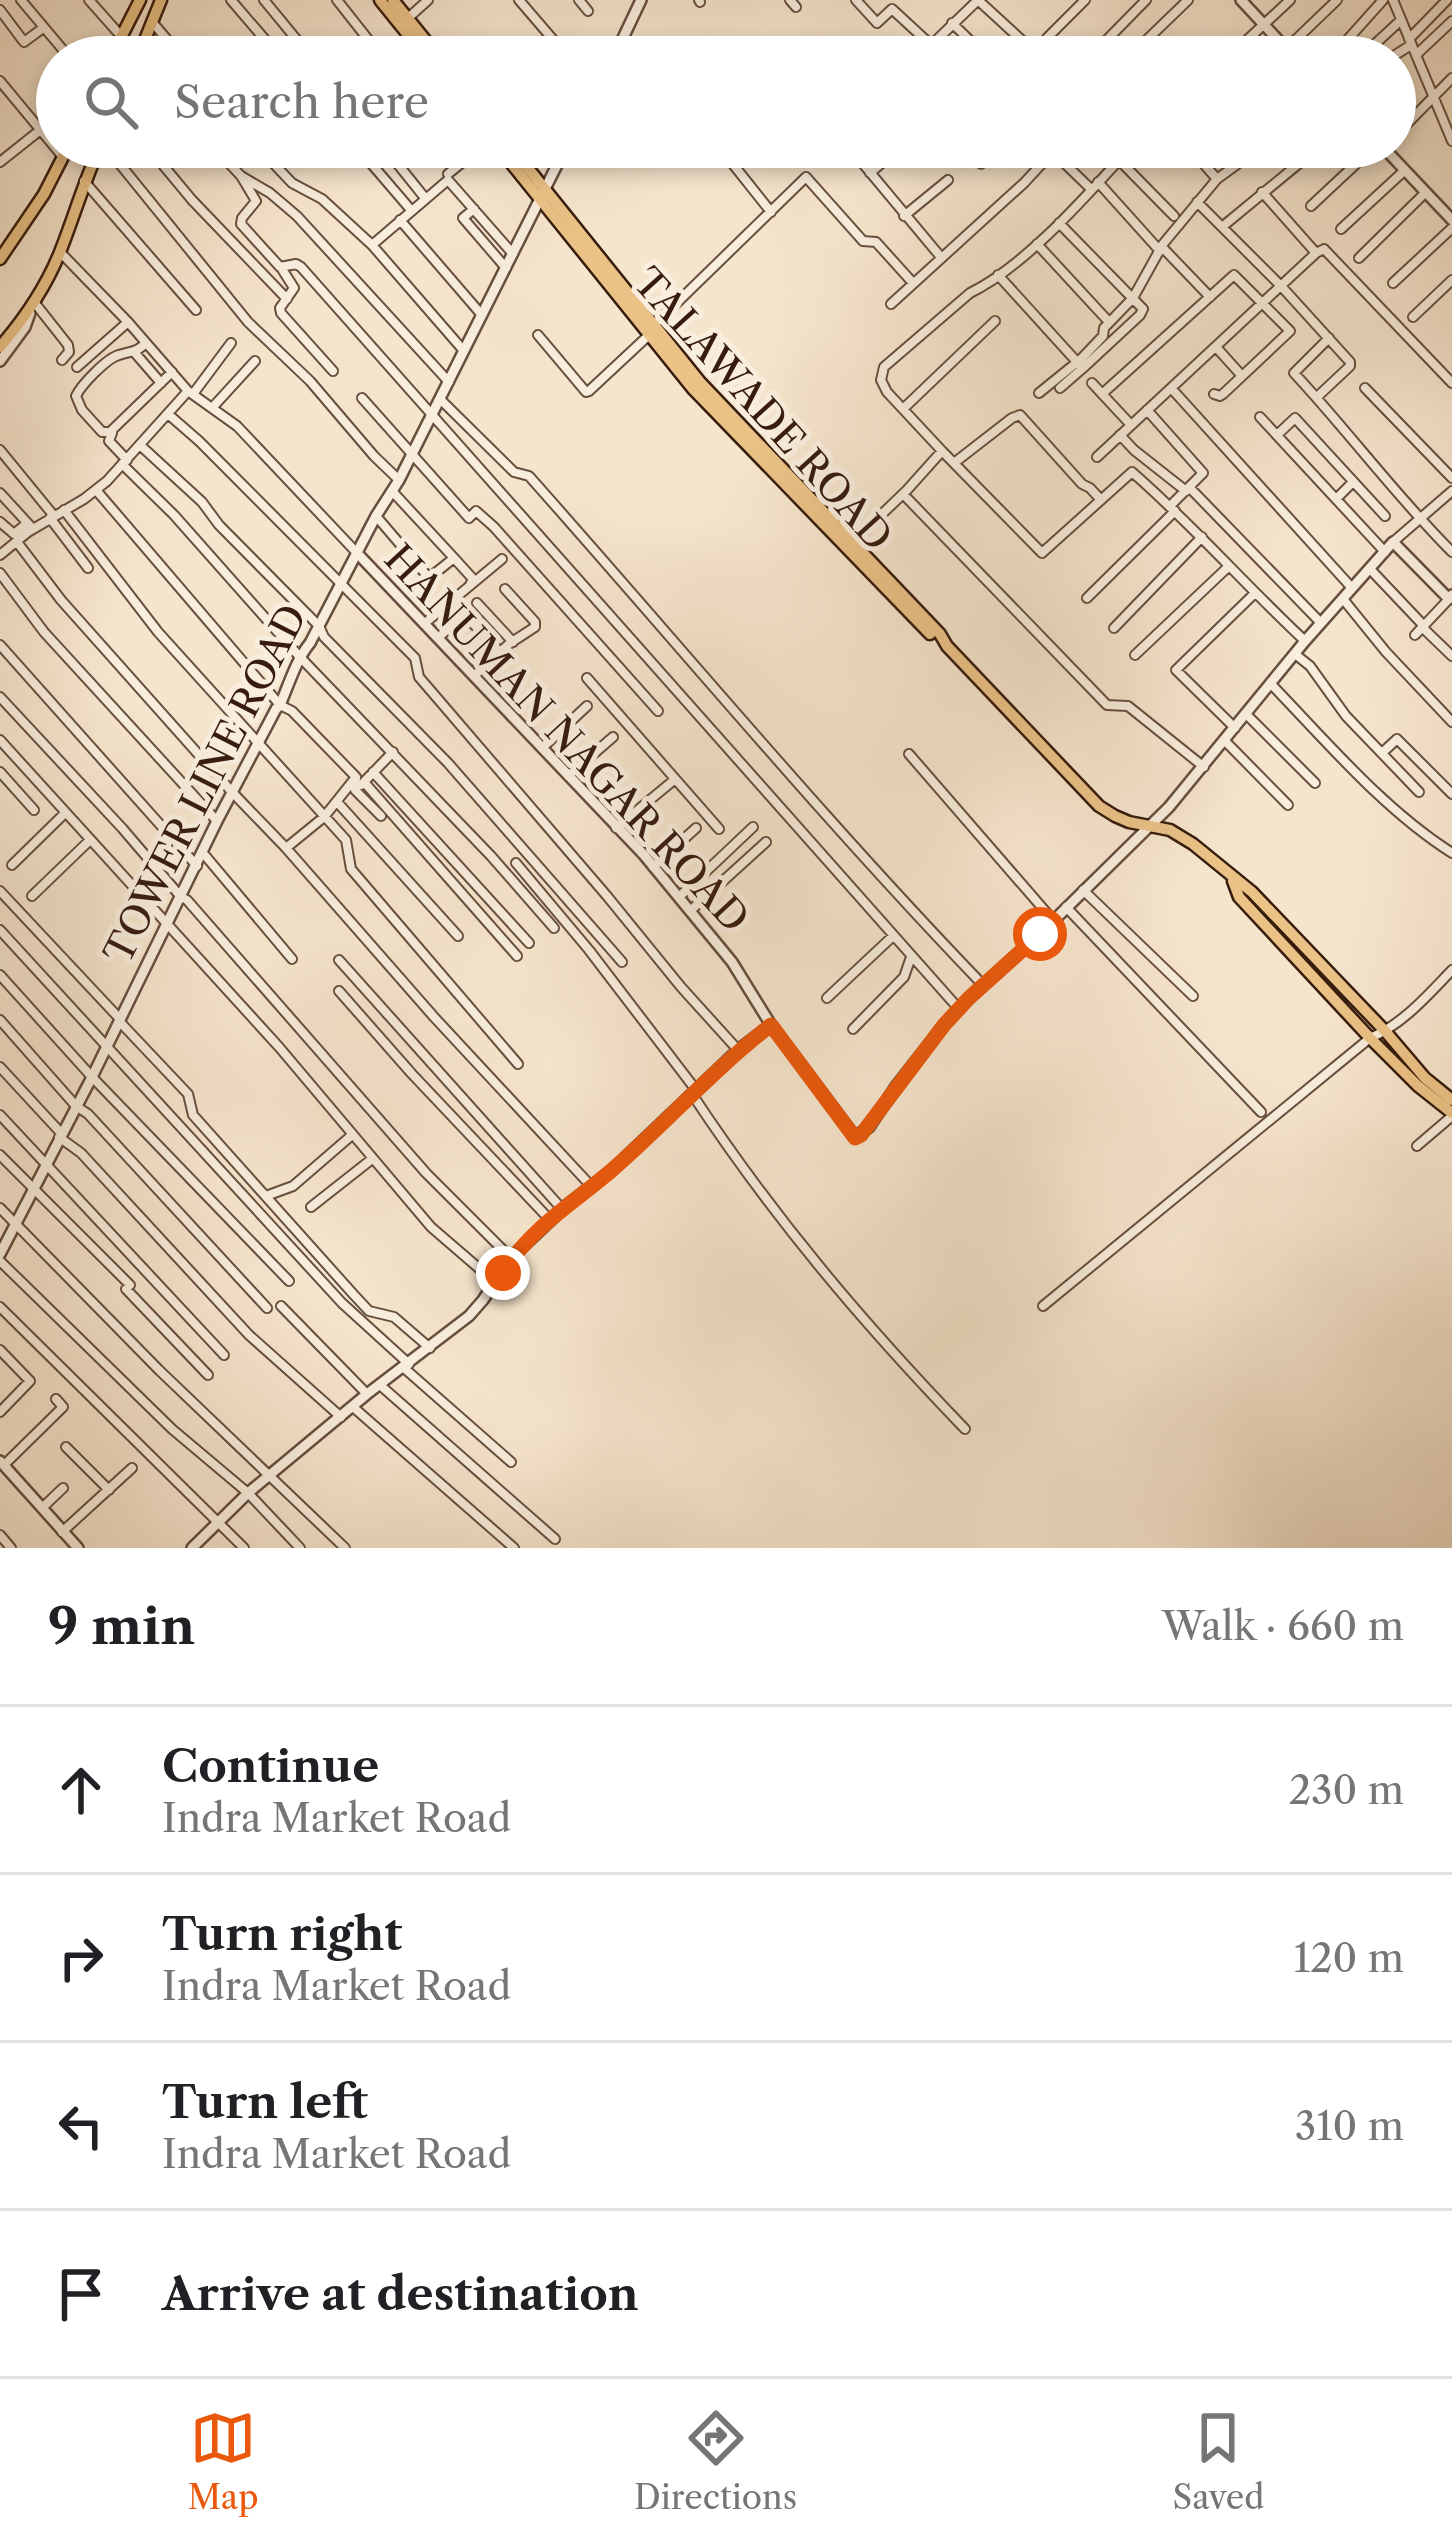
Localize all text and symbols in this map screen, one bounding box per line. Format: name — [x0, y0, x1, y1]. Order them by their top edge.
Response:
search box — [36, 36, 1416, 168]
icon: search — [78, 69, 144, 135]
text: Search here — [174, 74, 429, 130]
street label: TALAWADE ROAD — [624, 258, 902, 560]
street label: HANUMAN NAGAR ROAD — [375, 534, 759, 942]
street label: TOWER LINE ROAD — [94, 596, 316, 972]
route start — [1013, 907, 1067, 961]
route end — [476, 1246, 530, 1300]
text: 9 min — [48, 1595, 195, 1657]
text: Walk · 660 m — [1162, 1602, 1404, 1650]
text: Continue — [162, 1738, 379, 1794]
icon: ahead — [48, 1757, 114, 1823]
text: 230 m — [1289, 1766, 1404, 1814]
text: Indra Market Road — [162, 1794, 511, 1842]
text: Turn right — [162, 1906, 402, 1962]
icon: right — [48, 1925, 114, 1991]
text: 120 m — [1294, 1934, 1404, 1982]
text: Indra Market Road — [162, 1962, 511, 2010]
text: Turn left — [162, 2074, 368, 2130]
icon: left — [48, 2093, 114, 2159]
text: 310 m — [1295, 2102, 1404, 2150]
text: Indra Market Road — [162, 2130, 511, 2178]
icon: arrive — [48, 2261, 114, 2327]
text: Arrive at destination — [162, 2266, 639, 2322]
tab: Map — [188, 2405, 259, 2518]
tab: Directions — [634, 2405, 797, 2518]
tab: Saved — [1173, 2405, 1264, 2518]

